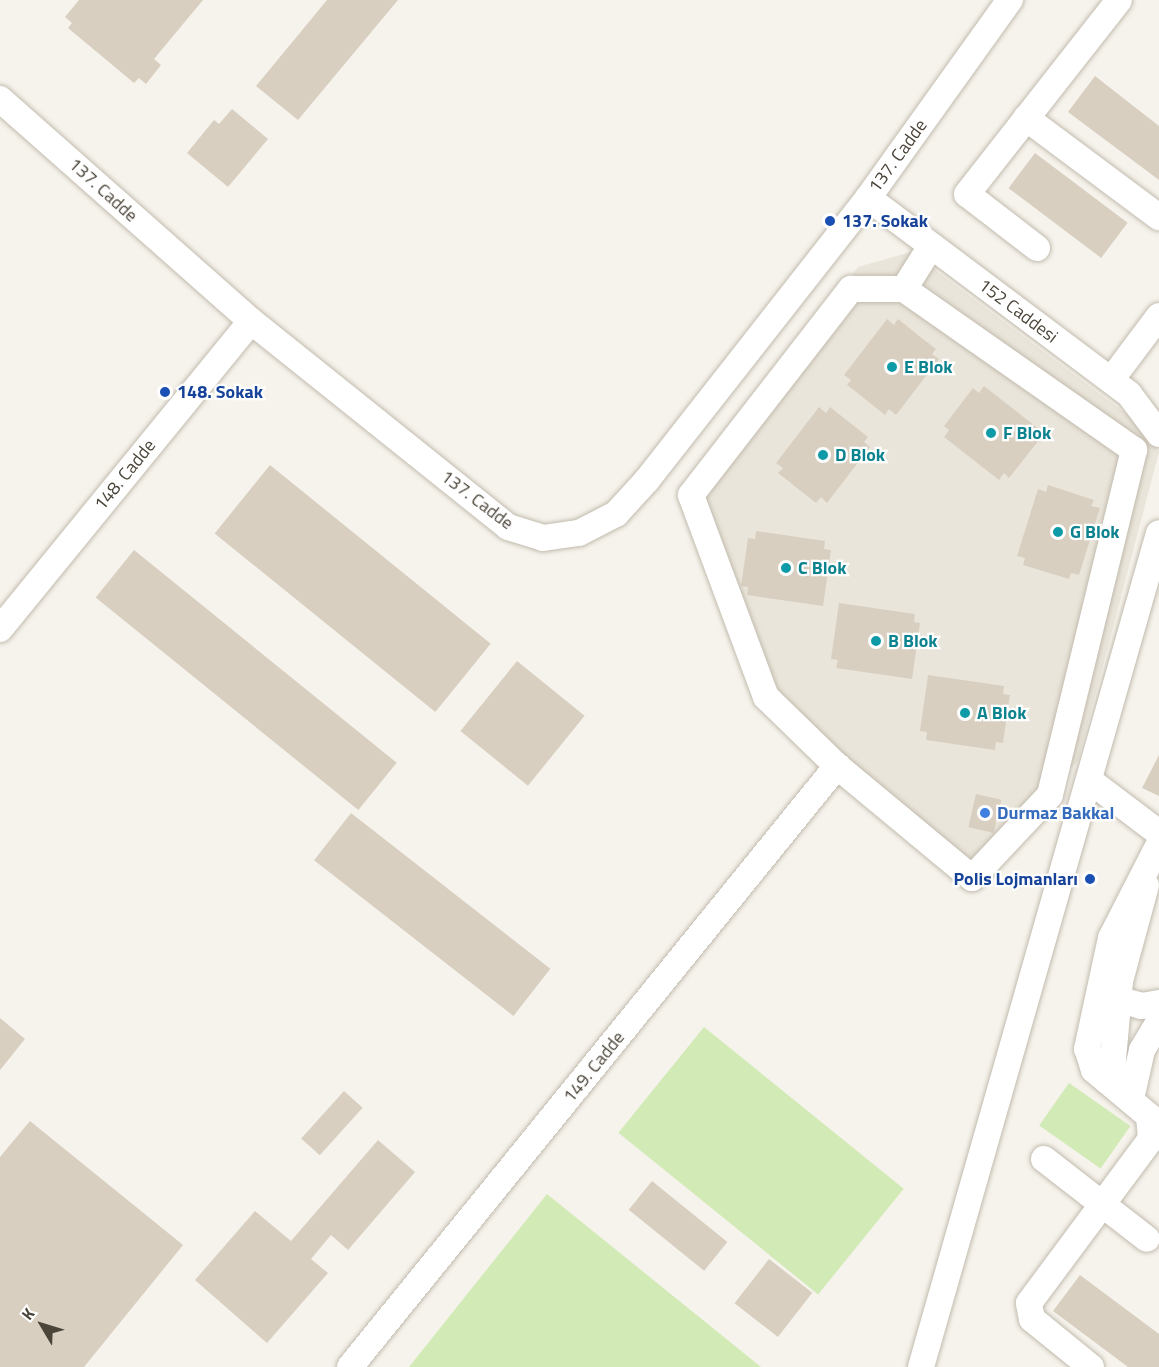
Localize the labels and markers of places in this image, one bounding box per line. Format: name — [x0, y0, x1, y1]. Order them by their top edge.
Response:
place label: 137. Sokak — [842, 210, 928, 232]
marker: 137. Sokak — [823, 214, 837, 228]
place label: E Blok — [904, 356, 953, 378]
marker: E Blok — [885, 360, 899, 374]
place label: 148. Sokak — [177, 381, 263, 403]
marker: 148. Sokak — [158, 385, 172, 399]
place label: F Blok — [1003, 422, 1051, 444]
marker: F Blok — [984, 426, 998, 440]
place label: D Blok — [835, 444, 885, 466]
marker: D Blok — [816, 448, 830, 462]
place label: G Blok — [1070, 521, 1120, 543]
marker: G Blok — [1051, 525, 1065, 539]
place label: C Blok — [798, 557, 846, 579]
marker: C Blok — [779, 561, 793, 575]
place label: B Blok — [888, 630, 938, 652]
marker: B Blok — [869, 634, 883, 648]
place label: A Blok — [977, 702, 1026, 724]
marker: A Blok — [958, 706, 972, 720]
place label: Durmaz Bakkal — [997, 802, 1114, 824]
marker: Durmaz Bakkal — [978, 806, 992, 820]
place label: Polis Lojmanları — [953, 868, 1078, 890]
marker: Polis Lojmanları — [1083, 872, 1097, 886]

